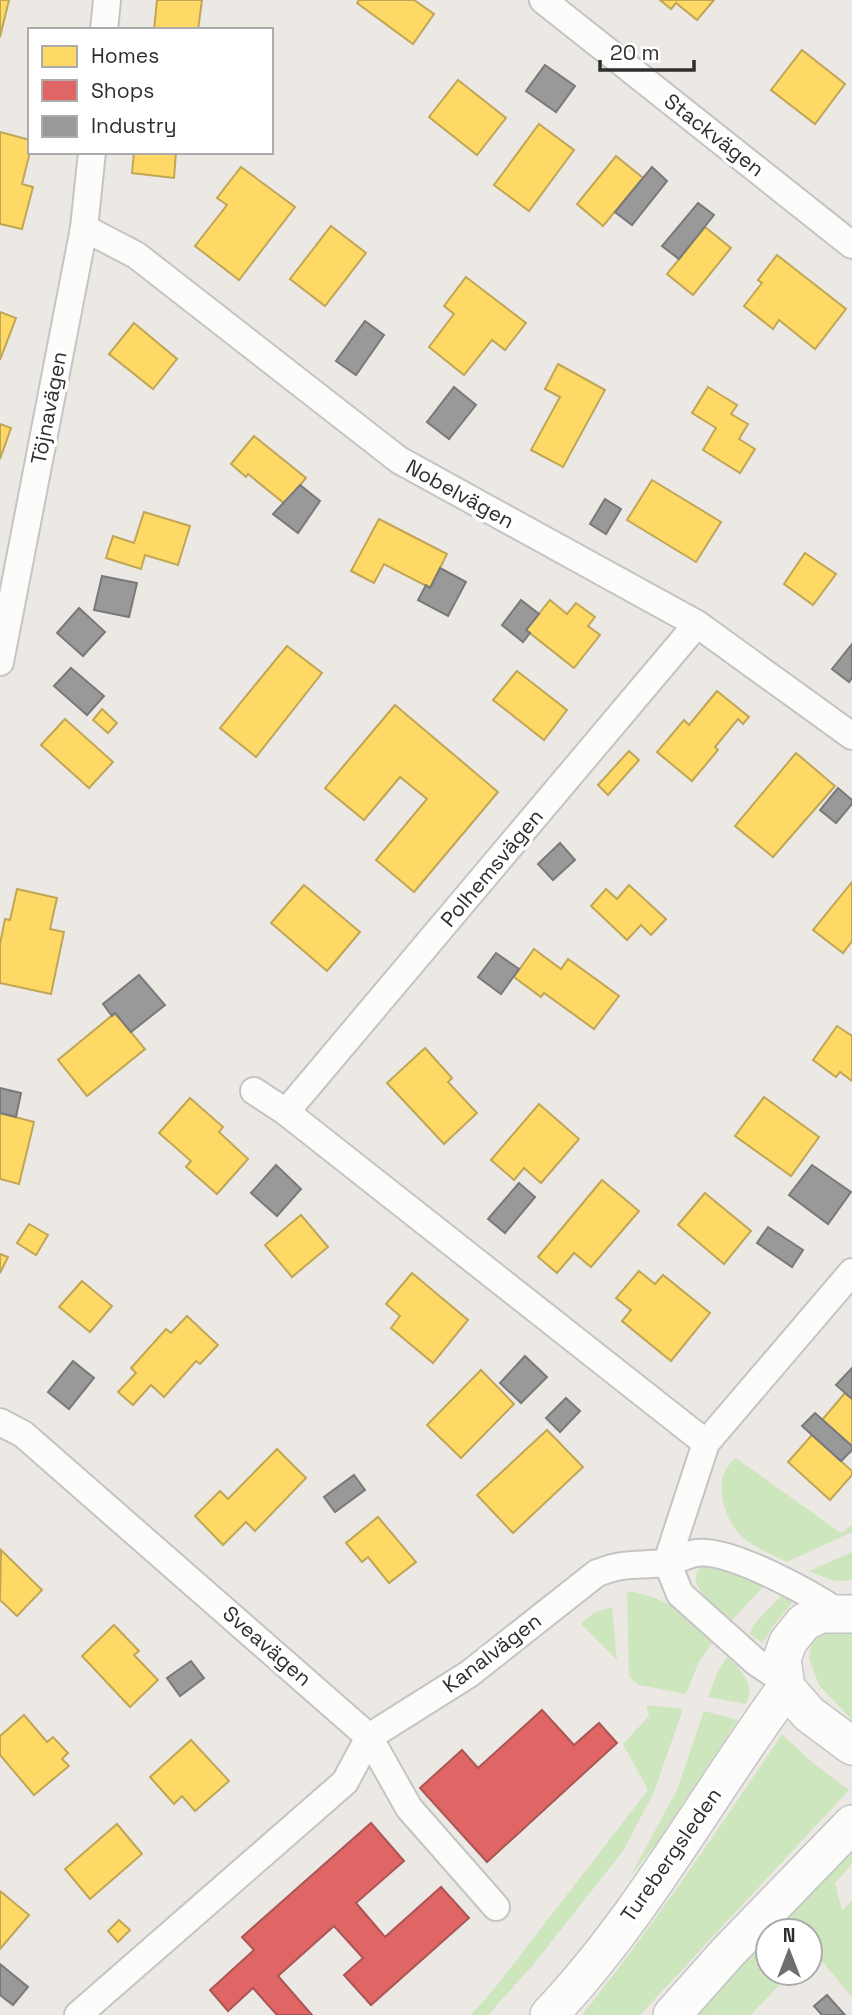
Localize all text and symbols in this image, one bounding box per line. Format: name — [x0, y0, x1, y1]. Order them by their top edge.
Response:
legend — [28, 28, 273, 154]
scale bar — [600, 28, 694, 72]
text: 20 m — [610, 39, 660, 66]
text: Homes — [91, 42, 159, 69]
text: Shops — [91, 77, 154, 104]
street label: Stackvägen — [659, 87, 770, 182]
text: Industry — [91, 112, 177, 139]
street label: Töjnavägen — [24, 349, 73, 467]
street label: Nobelvägen — [401, 453, 519, 534]
street label: Polhemsvägen — [434, 803, 549, 932]
street label: Sveavägen — [217, 1600, 317, 1692]
street label: Kanalvägen — [437, 1607, 546, 1698]
street label: Turebergsleden — [614, 1782, 727, 1927]
north arrow — [754, 1917, 824, 1987]
text: N — [783, 1923, 795, 1948]

